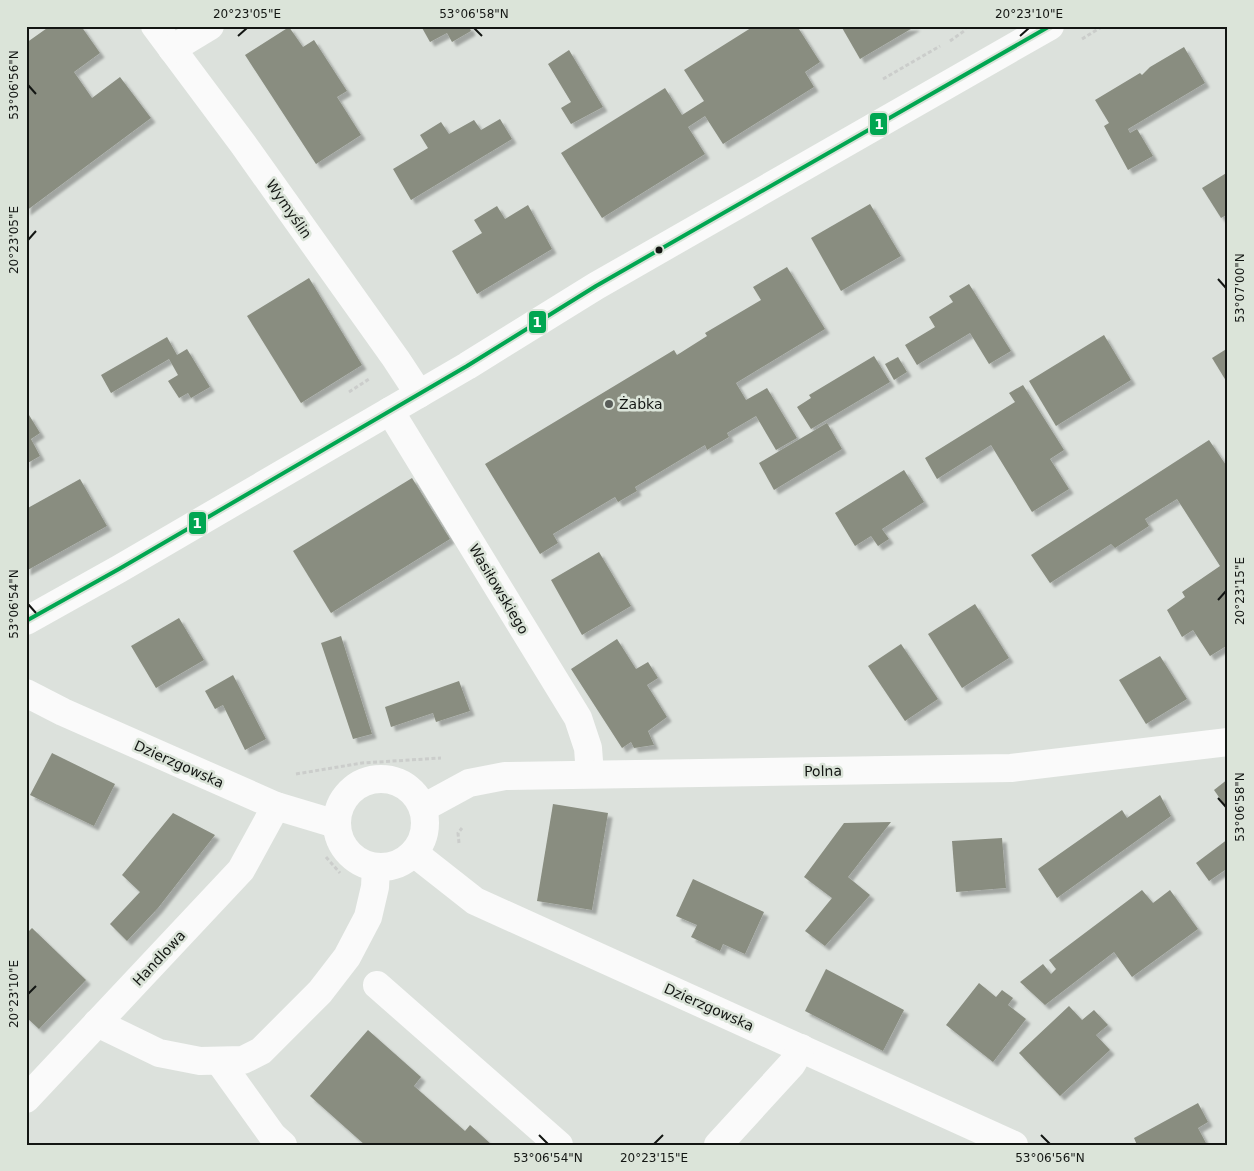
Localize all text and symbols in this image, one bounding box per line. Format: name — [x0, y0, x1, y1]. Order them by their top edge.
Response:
text: 20°23'05"E — [213, 7, 281, 21]
text: 53°06'58"N — [439, 7, 509, 21]
text: 20°23'10"E — [995, 7, 1063, 21]
text: 53°06'56"N — [7, 50, 21, 120]
line badge: 1 — [869, 112, 888, 136]
text: 1 — [874, 116, 884, 132]
street label: Wymyślin — [263, 177, 315, 241]
text: 20°23'05"E — [7, 206, 21, 274]
unlabelled marker — [654, 245, 664, 255]
text: 53°07'00"N — [1233, 253, 1247, 323]
line badge: 1 — [528, 310, 547, 334]
text: 1 — [532, 314, 542, 330]
place label: Żabka — [619, 395, 663, 412]
marker: Żabka — [603, 398, 615, 410]
line badge: 1 — [188, 511, 207, 535]
text: 1 — [192, 515, 202, 531]
street label: Wasiłowskiego — [466, 541, 532, 637]
text: 20°23'15"E — [1233, 557, 1247, 625]
text: 53°06'54"N — [7, 569, 21, 639]
street label: Dzierzgowska — [132, 737, 226, 791]
street label: Polna — [804, 763, 842, 779]
text: 53°06'58"N — [1233, 772, 1247, 842]
street label: Handlowa — [129, 927, 189, 989]
text: 20°23'10"E — [7, 960, 21, 1028]
street label: Dzierzgowska — [662, 980, 756, 1034]
text: 53°06'54"N — [513, 1151, 583, 1165]
text: 20°23'15"E — [620, 1151, 688, 1165]
text: 53°06'56"N — [1015, 1151, 1085, 1165]

